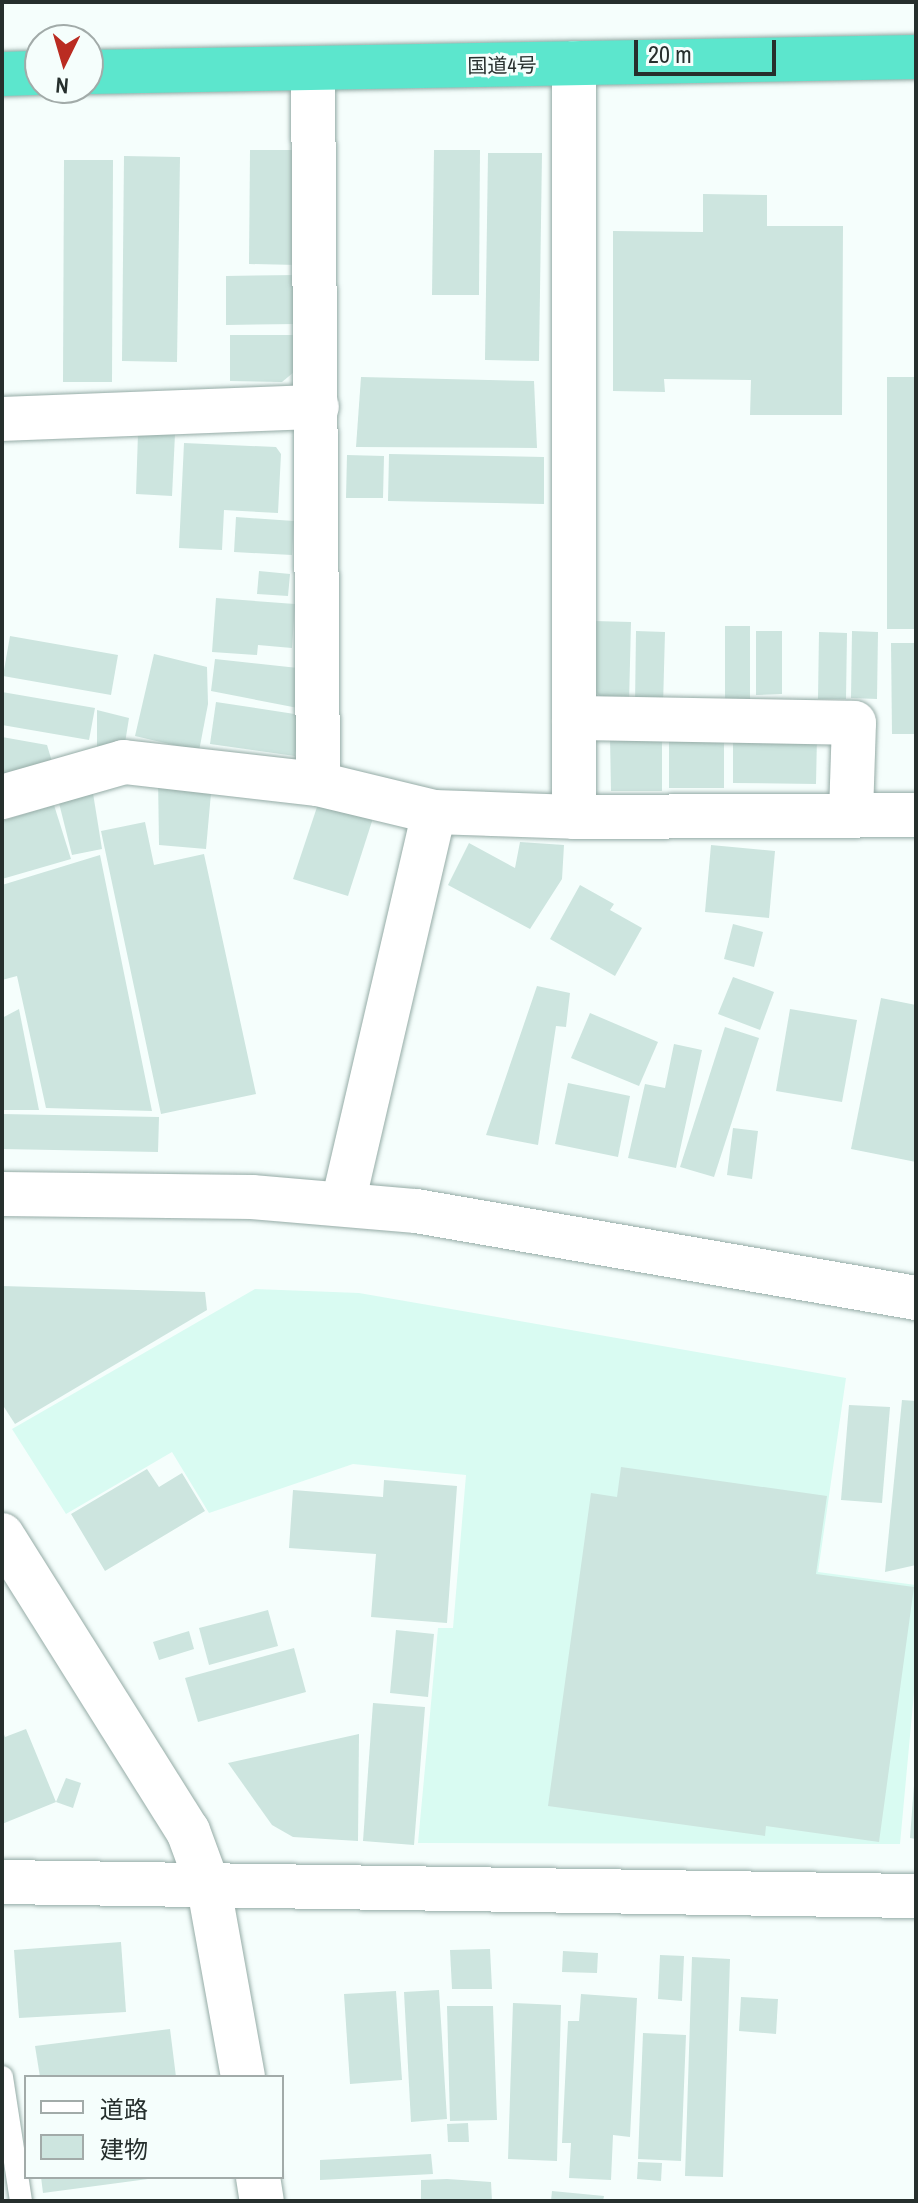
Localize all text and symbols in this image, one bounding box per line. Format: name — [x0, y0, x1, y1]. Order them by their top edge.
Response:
north arrow — [24, 24, 104, 104]
scale bar — [638, 24, 780, 74]
text: 20 m — [648, 38, 692, 70]
street label: 国道4号 — [467, 52, 537, 78]
text: N — [54, 70, 70, 101]
legend — [24, 2075, 284, 2179]
text: 道路 — [100, 2093, 148, 2125]
text: 建物 — [100, 2133, 148, 2165]

